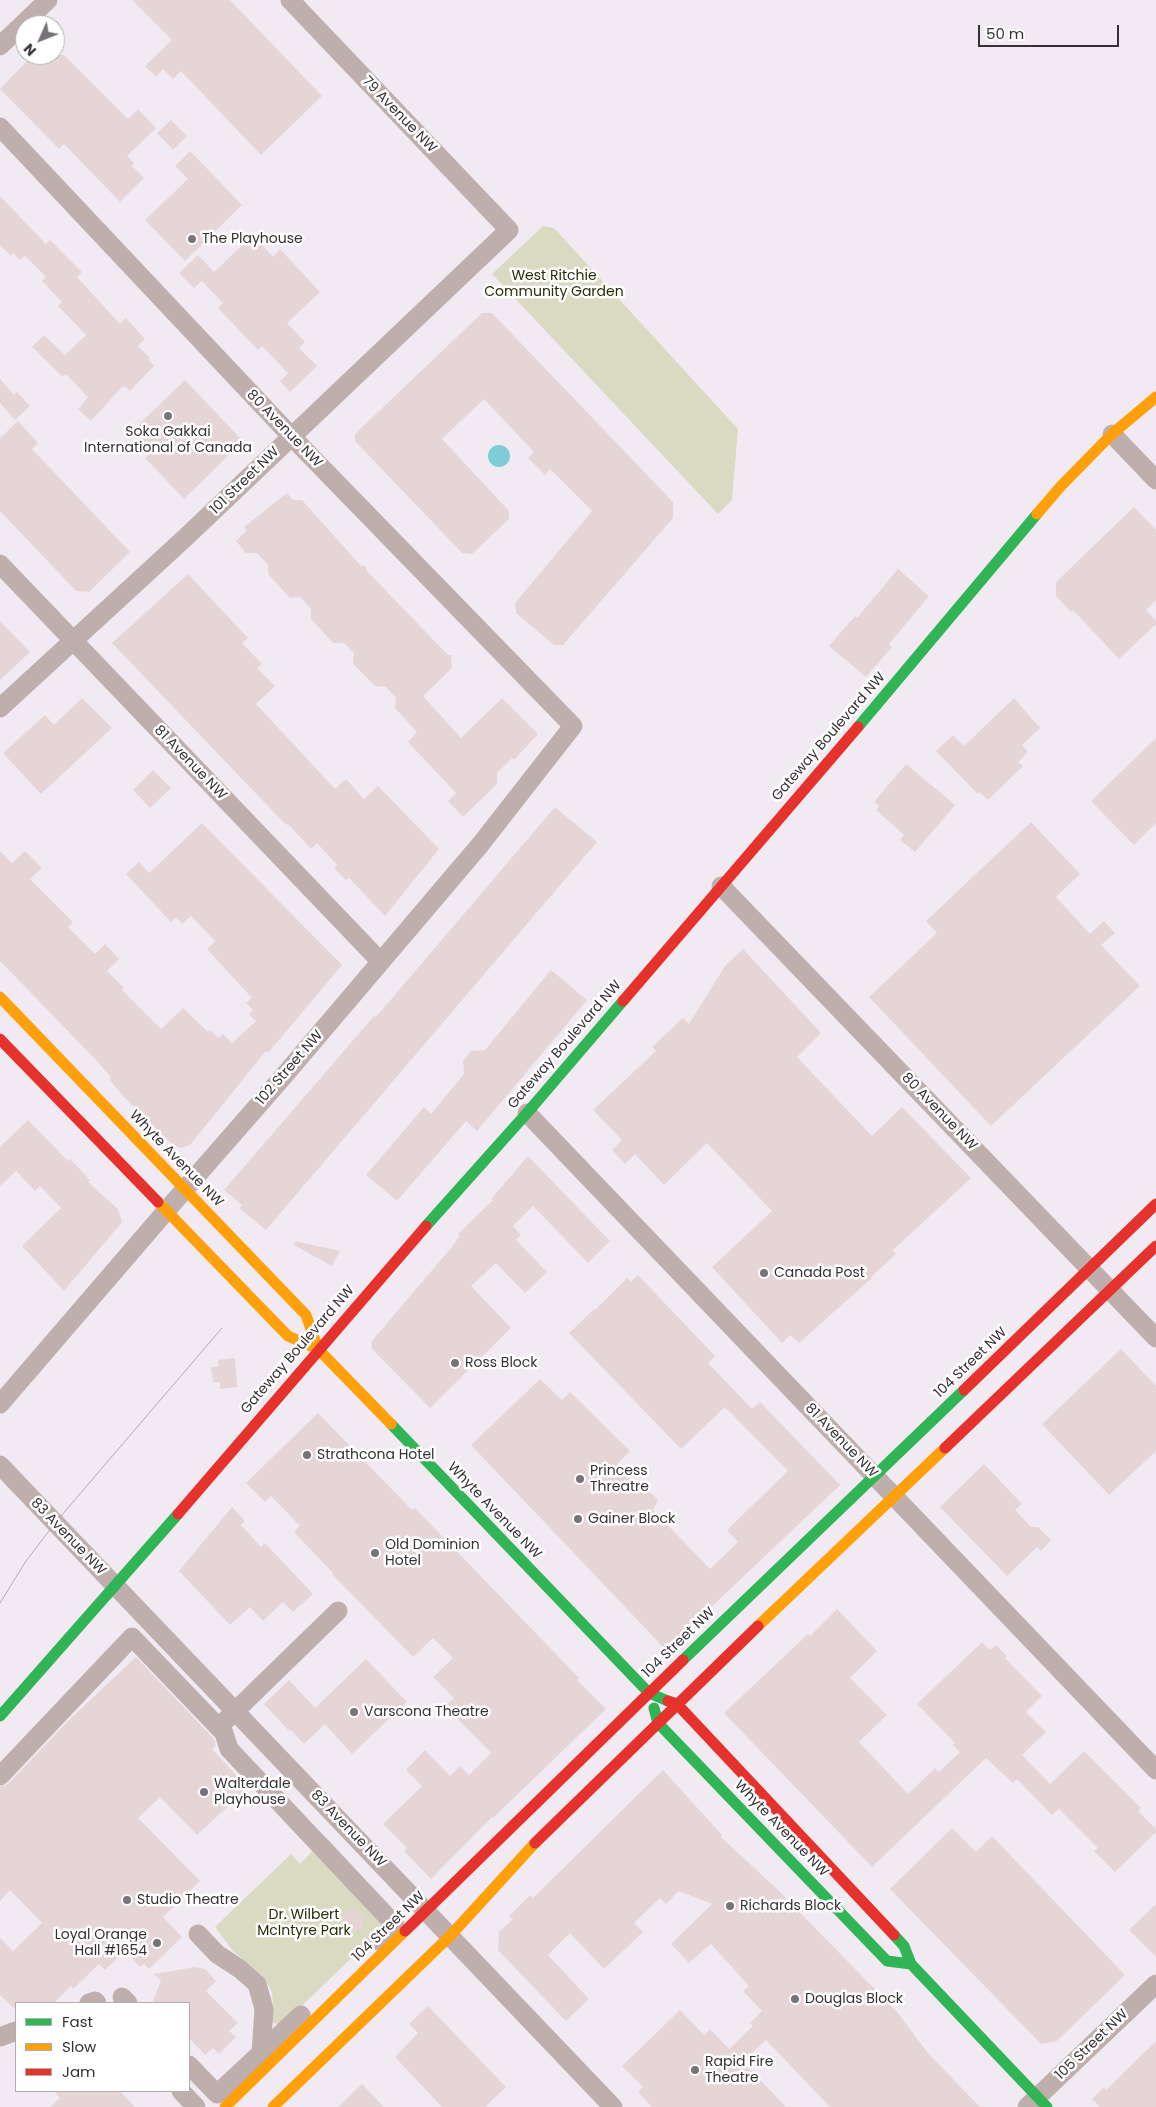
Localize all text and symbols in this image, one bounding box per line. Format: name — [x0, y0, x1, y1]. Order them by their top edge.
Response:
north arrow — [15, 15, 65, 65]
scale bar — [981, 15, 1122, 47]
text: 50 m — [986, 23, 1024, 44]
text: N — [19, 39, 41, 60]
street label: 79 Avenue NW — [358, 73, 440, 157]
place label: The Playhouse — [202, 231, 303, 247]
marker: The Playhouse — [186, 233, 198, 245]
park label: West Ritchie Community Garden — [484, 268, 624, 300]
street label: 80 Avenue NW — [243, 387, 325, 471]
marker: Soka Gakkai International of Canada — [162, 410, 174, 422]
place label: Soka Gakkai International of Canada — [84, 424, 252, 457]
street label: 101 Street NW — [207, 444, 283, 518]
street label: Gateway Boulevard NW — [769, 669, 889, 805]
street label: 81 Avenue NW — [150, 722, 230, 804]
street label: Gateway Boulevard NW — [505, 977, 625, 1113]
street label: 102 Street NW — [253, 1027, 327, 1109]
street label: 80 Avenue NW — [898, 1070, 980, 1154]
street label: Whyte Avenue NW — [126, 1107, 226, 1211]
place label: Canada Post — [774, 1265, 865, 1281]
marker: Canada Post — [758, 1267, 770, 1279]
street label: Gateway Boulevard NW — [238, 1282, 358, 1418]
street label: 104 Street NW — [931, 1324, 1011, 1402]
place label: Ross Block — [465, 1355, 538, 1371]
marker: Ross Block — [449, 1357, 461, 1369]
street label: 81 Avenue NW — [801, 1400, 881, 1482]
place label: Strathcona Hotel — [317, 1447, 435, 1463]
marker: Strathcona Hotel — [301, 1449, 313, 1461]
street label: Whyte Avenue NW — [444, 1459, 544, 1563]
place label: Princess Threatre — [590, 1463, 649, 1495]
marker: Princess Threatre — [574, 1473, 586, 1485]
street label: 83 Avenue NW — [27, 1495, 109, 1579]
place label: Gainer Block — [588, 1511, 675, 1527]
marker: Gainer Block — [572, 1513, 584, 1525]
place label: Old Dominion Hotel — [385, 1537, 480, 1570]
marker: Old Dominion Hotel — [369, 1547, 381, 1559]
street label: 104 Street NW — [639, 1604, 719, 1682]
place label: Varscona Theatre — [364, 1704, 489, 1720]
marker: Varscona Theatre — [348, 1706, 360, 1718]
place label: Walterdale Playhouse — [214, 1776, 291, 1808]
street label: Whyte Avenue NW — [731, 1777, 831, 1881]
marker: Walterdale Playhouse — [198, 1786, 210, 1798]
street label: 83 Avenue NW — [307, 1787, 389, 1871]
street label: 104 Street NW — [349, 1888, 429, 1966]
place label: Studio Theatre — [137, 1892, 239, 1908]
marker: Studio Theatre — [121, 1894, 133, 1906]
place label: Richards Block — [740, 1898, 841, 1914]
marker: Richards Block — [724, 1900, 736, 1912]
park label: Dr. Wilbert McIntyre Park — [257, 1907, 351, 1940]
place label: Loyal Orange Hall #1654 — [55, 1927, 147, 1960]
marker: Loyal Orange Hall #1654 — [151, 1937, 163, 1949]
place label: Douglas Block — [805, 1991, 903, 2007]
marker: Douglas Block — [789, 1993, 801, 2005]
legend — [15, 2002, 190, 2092]
street label: 105 Street NW — [1052, 2006, 1132, 2084]
text: Fast — [62, 2011, 93, 2032]
text: Slow — [62, 2036, 96, 2057]
place label: Rapid Fire Theatre — [705, 2054, 773, 2086]
text: Jam — [62, 2061, 96, 2082]
marker: Rapid Fire Theatre — [689, 2064, 701, 2076]

